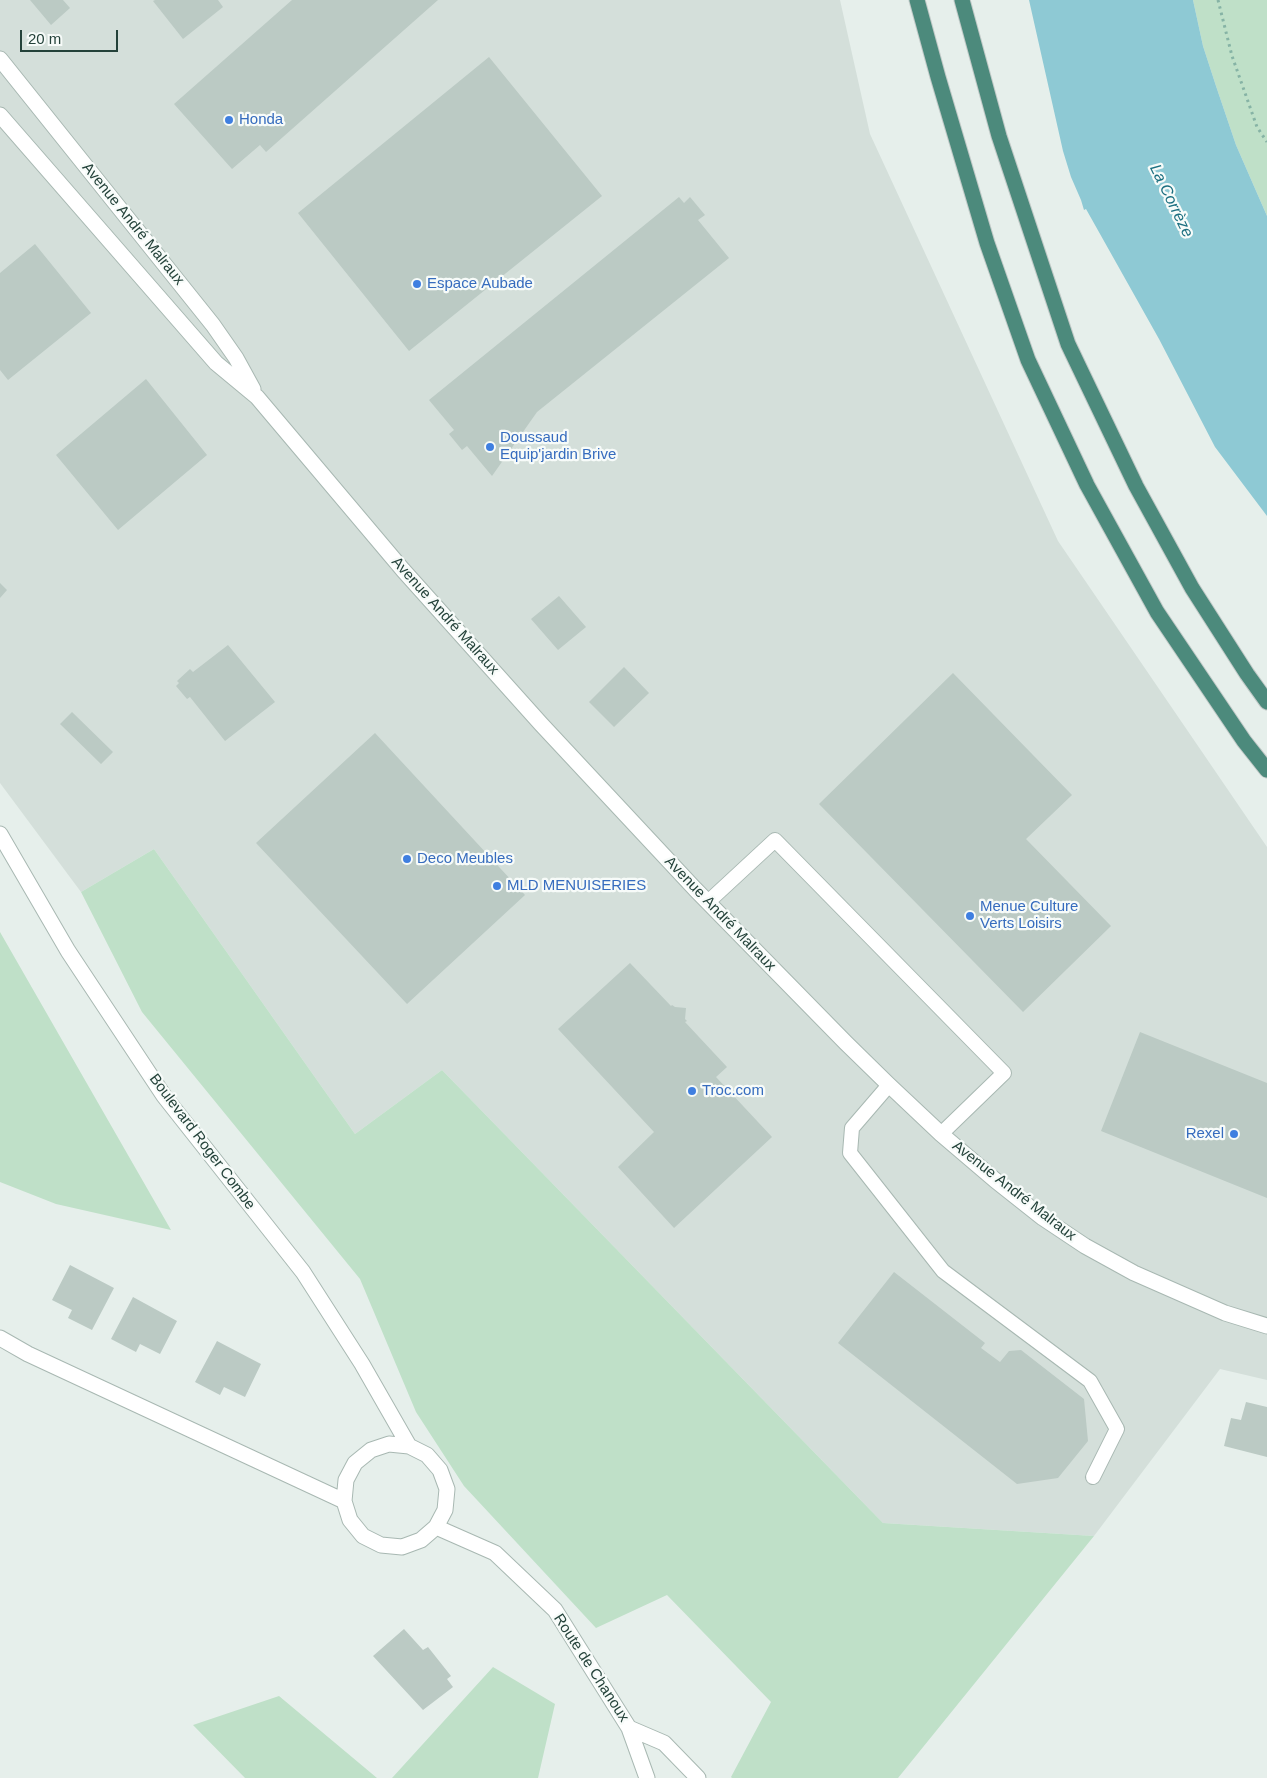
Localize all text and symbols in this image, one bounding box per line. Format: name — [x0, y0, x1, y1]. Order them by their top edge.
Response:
scale bar — [22, 20, 120, 52]
text: 20 m — [28, 30, 61, 47]
place label: Honda — [239, 111, 283, 129]
marker: Honda — [223, 114, 235, 126]
street label: Avenue André Malraux — [78, 159, 188, 289]
water label: La Corrèze — [1145, 161, 1197, 241]
place label: Espace Aubade — [427, 275, 533, 293]
marker: Espace Aubade — [411, 278, 423, 290]
place label: Doussaud Equip'jardin Brive — [500, 429, 616, 464]
marker: Doussaud Equip'jardin Brive — [484, 441, 496, 453]
street label: Avenue André Malraux — [387, 553, 503, 679]
place label: Deco Meubles — [417, 850, 513, 868]
marker: Deco Meubles — [401, 853, 413, 865]
street label: Avenue André Malraux — [661, 853, 779, 975]
place label: MLD MENUISERIES — [507, 877, 646, 895]
marker: MLD MENUISERIES — [491, 880, 503, 892]
place label: Menue Culture Verts Loisirs — [980, 898, 1078, 933]
marker: Menue Culture Verts Loisirs — [964, 910, 976, 922]
street label: Boulevard Roger Combe — [145, 1071, 259, 1213]
place label: Troc.com — [702, 1082, 764, 1100]
marker: Troc.com — [686, 1085, 698, 1097]
place label: Rexel — [1186, 1125, 1224, 1143]
marker: Rexel — [1228, 1128, 1240, 1140]
street label: Avenue André Malraux — [948, 1137, 1080, 1245]
street label: Route de Chanoux — [549, 1611, 633, 1725]

